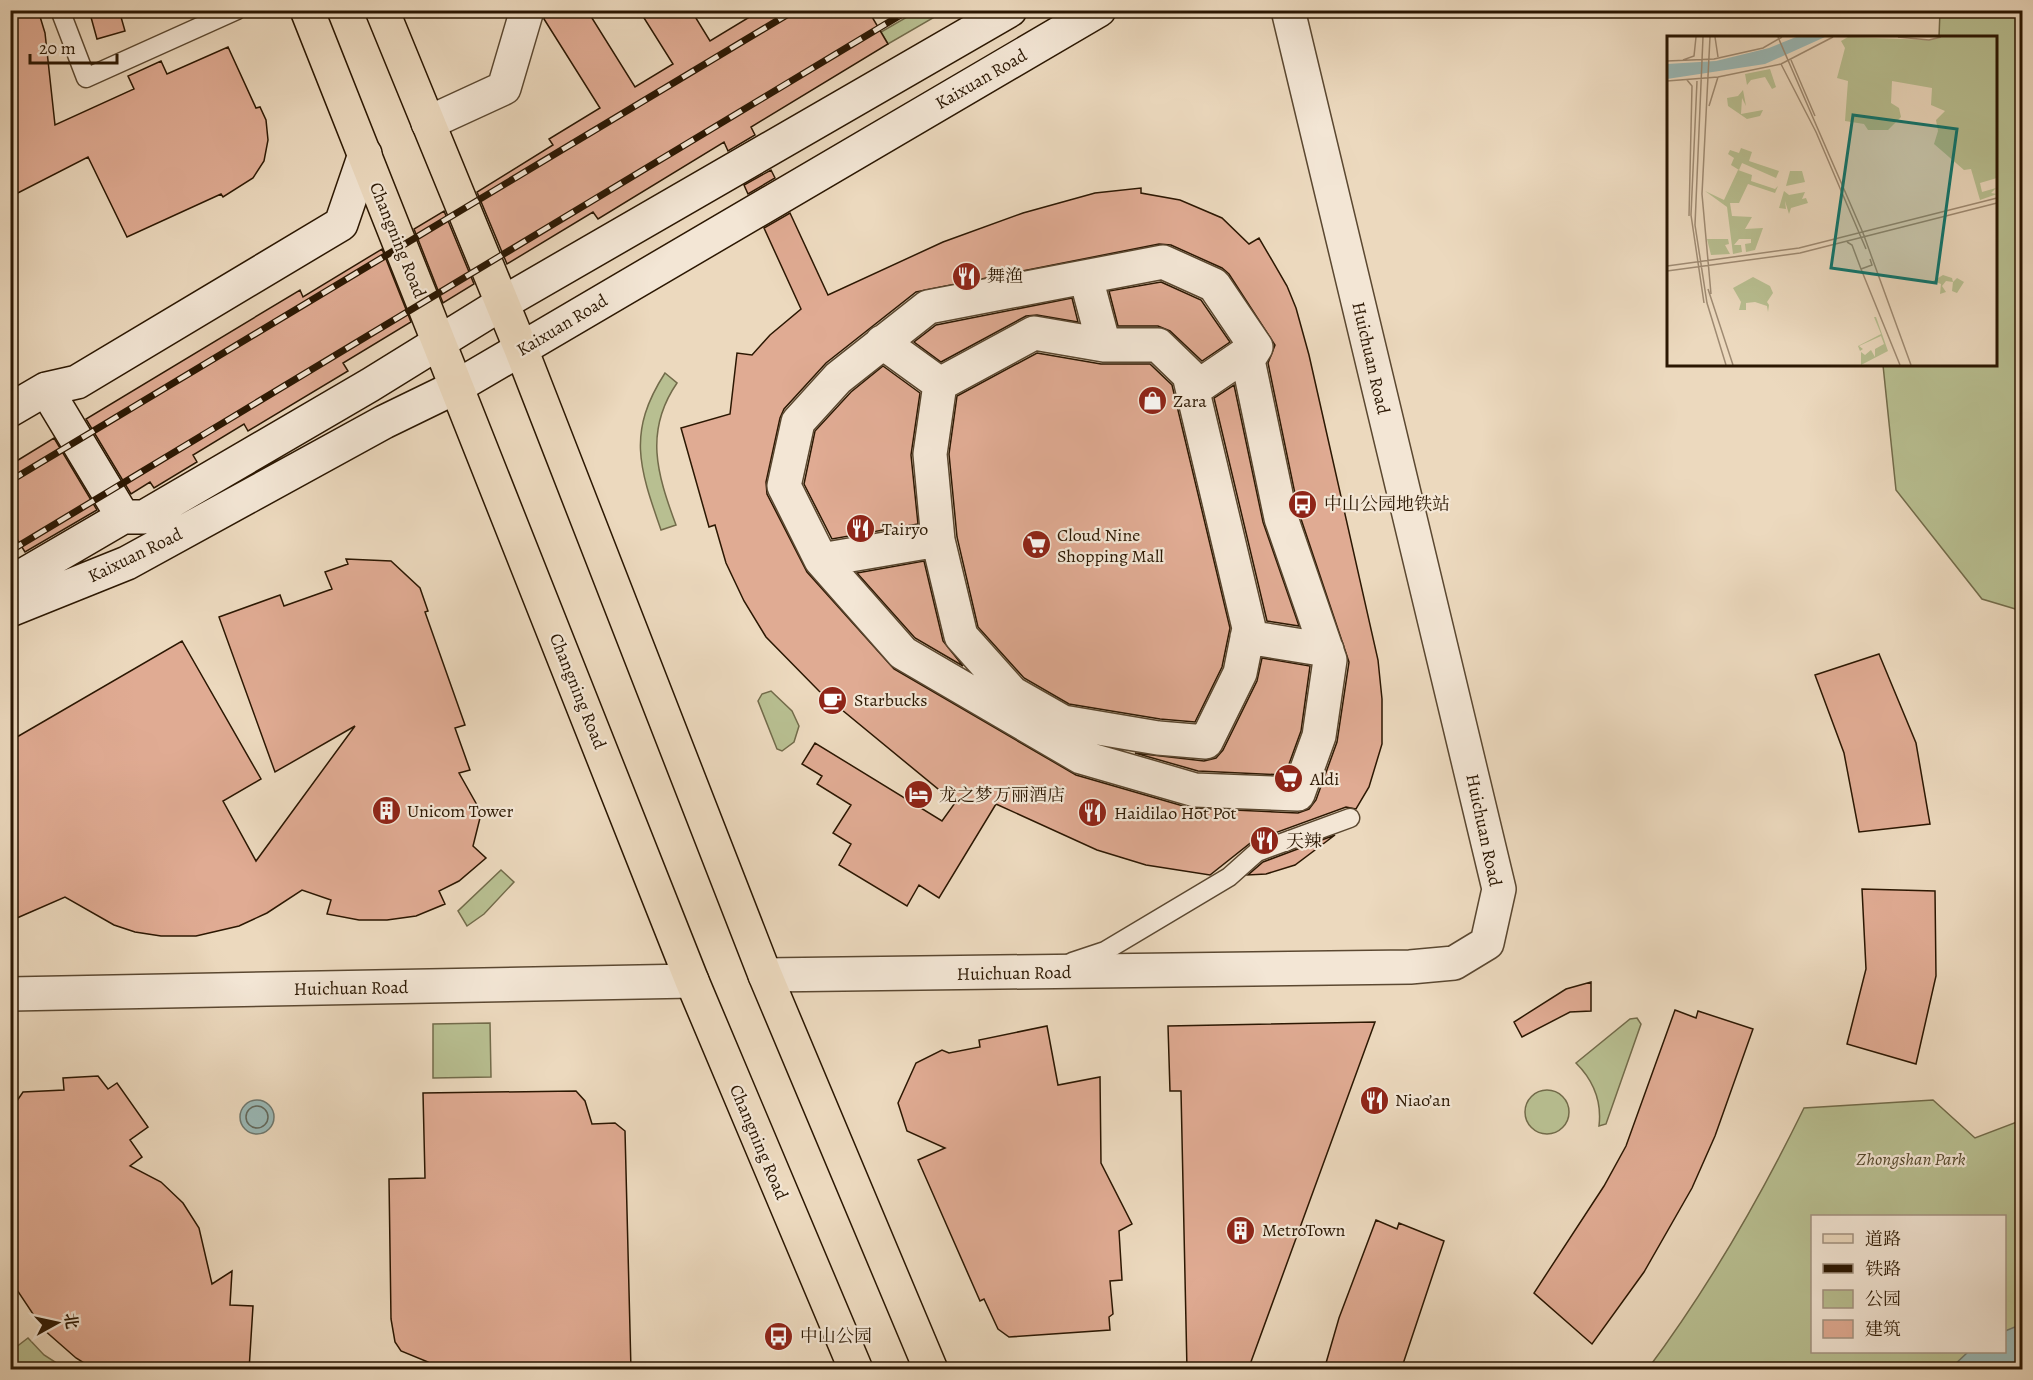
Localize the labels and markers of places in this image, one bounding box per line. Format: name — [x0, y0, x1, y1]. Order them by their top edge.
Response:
restaurant icon: 舞渔 — [950, 260, 982, 292]
place label: 舞渔 — [987, 264, 1023, 288]
shop icon: Zara — [1136, 385, 1168, 417]
place label: Zara — [1173, 389, 1207, 413]
bus stop icon: 中山公园地铁站 — [1287, 488, 1319, 520]
place label: 中山公园地铁站 — [1324, 492, 1450, 516]
restaurant icon: Tairyo — [845, 513, 877, 545]
place label: Tairyo — [882, 517, 928, 541]
place label: Cloud Nine Shopping Mall — [1057, 523, 1164, 568]
supermarket icon: Cloud Nine Shopping Mall — [1020, 529, 1052, 561]
cafe icon: Starbucks — [817, 684, 849, 716]
place label: Starbucks — [854, 688, 927, 712]
supermarket icon: Aldi — [1273, 763, 1305, 795]
place label: Aldi — [1309, 767, 1339, 791]
hotel icon: 龙之梦万丽酒店 — [902, 779, 934, 811]
place label: 龙之梦万丽酒店 — [939, 783, 1065, 807]
building icon: Unicom Tower — [370, 795, 402, 827]
restaurant icon: Haidilao Hot Pot — [1077, 797, 1109, 829]
place label: Unicom Tower — [407, 799, 514, 823]
place label: Haidilao Hot Pot — [1114, 801, 1236, 825]
restaurant icon: 天辣 — [1249, 825, 1281, 857]
place label: 天辣 — [1286, 829, 1322, 853]
restaurant icon: Niao’an — [1358, 1084, 1390, 1116]
place label: Niao’an — [1395, 1088, 1451, 1112]
building icon: MetroTown — [1225, 1214, 1257, 1246]
place label: MetroTown — [1262, 1218, 1346, 1242]
bus stop icon: 中山公园 — [763, 1320, 795, 1352]
place label: 中山公园 — [800, 1324, 872, 1348]

